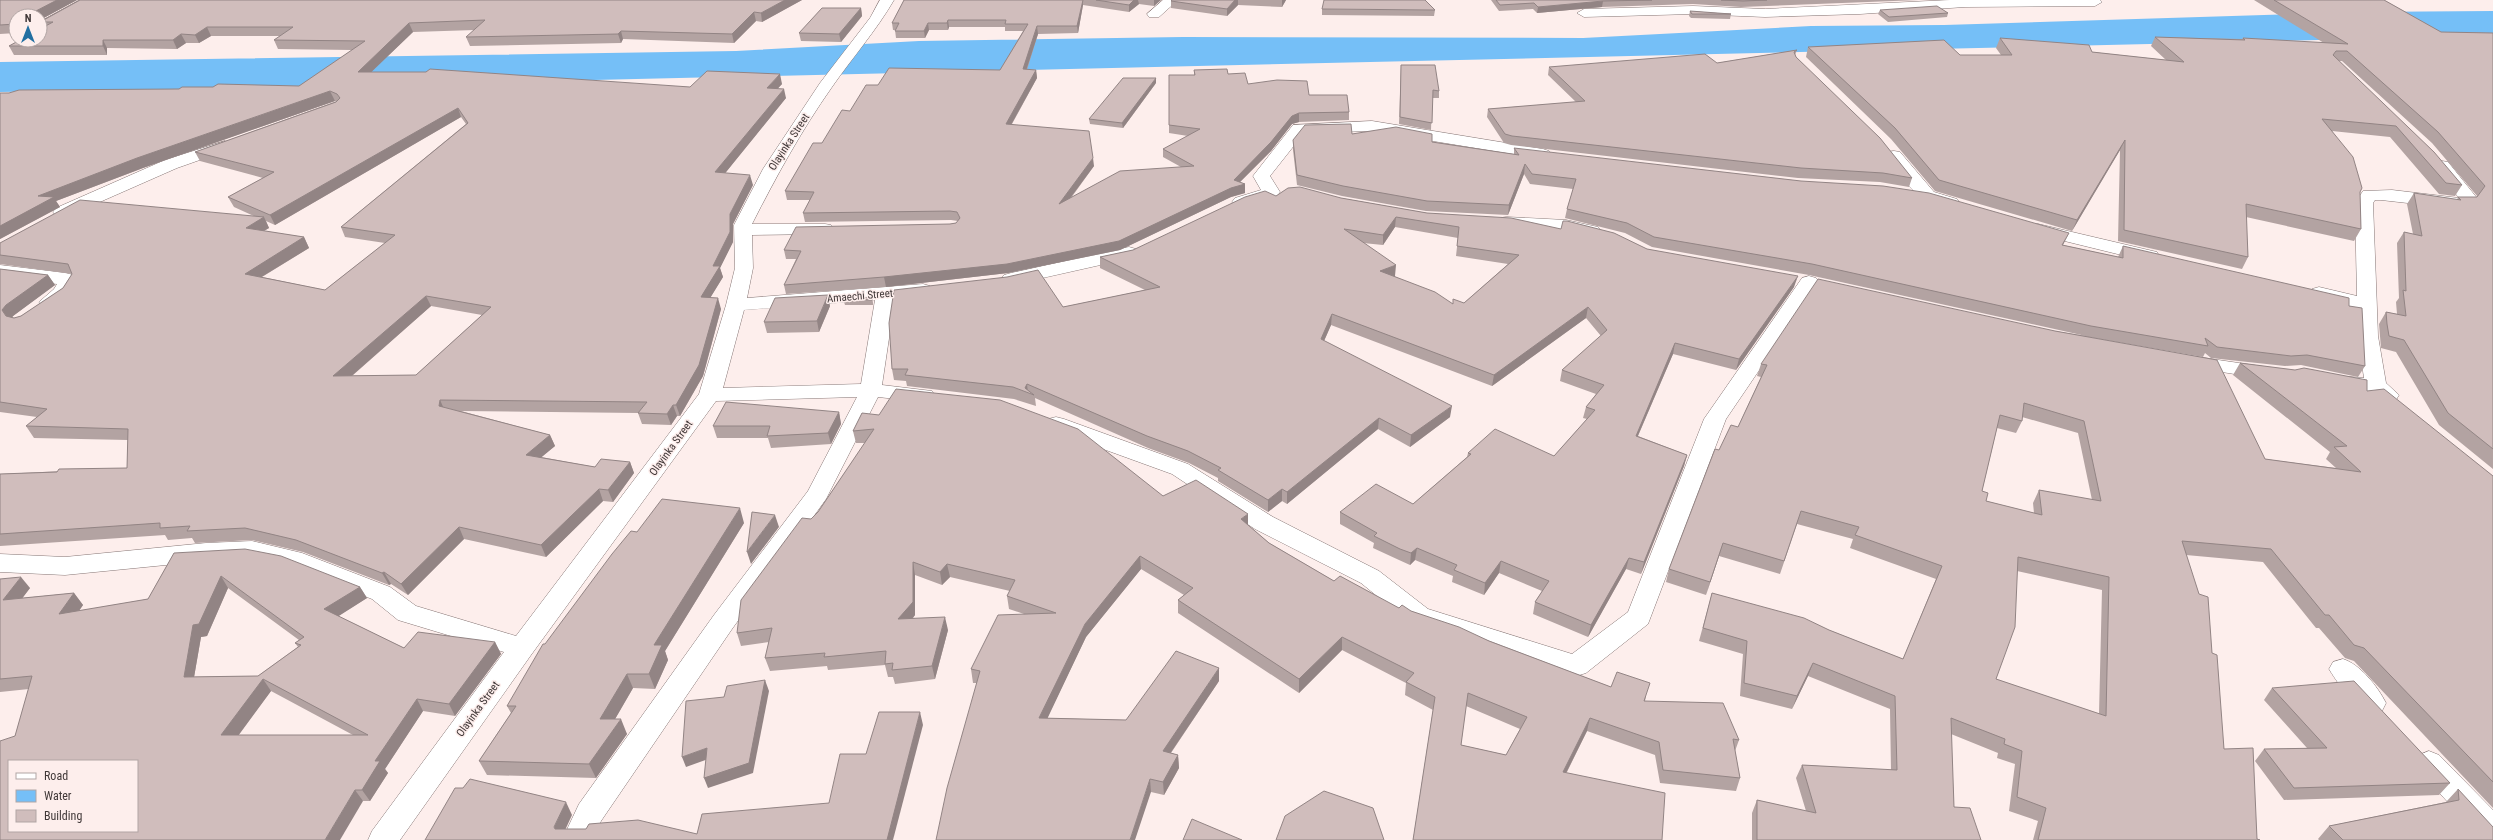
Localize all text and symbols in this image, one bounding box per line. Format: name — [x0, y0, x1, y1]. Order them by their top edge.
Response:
north arrow — [8, 8, 48, 48]
text: N — [25, 12, 32, 25]
street label: Olayinka Street — [766, 111, 812, 173]
street label: Amaechi Street — [826, 287, 894, 305]
street label: Olayinka Street — [647, 418, 695, 478]
street label: Olayinka Street — [454, 679, 502, 739]
legend — [8, 760, 138, 832]
text: Road — [44, 769, 68, 783]
text: Water — [44, 789, 72, 803]
text: Building — [44, 809, 82, 823]

